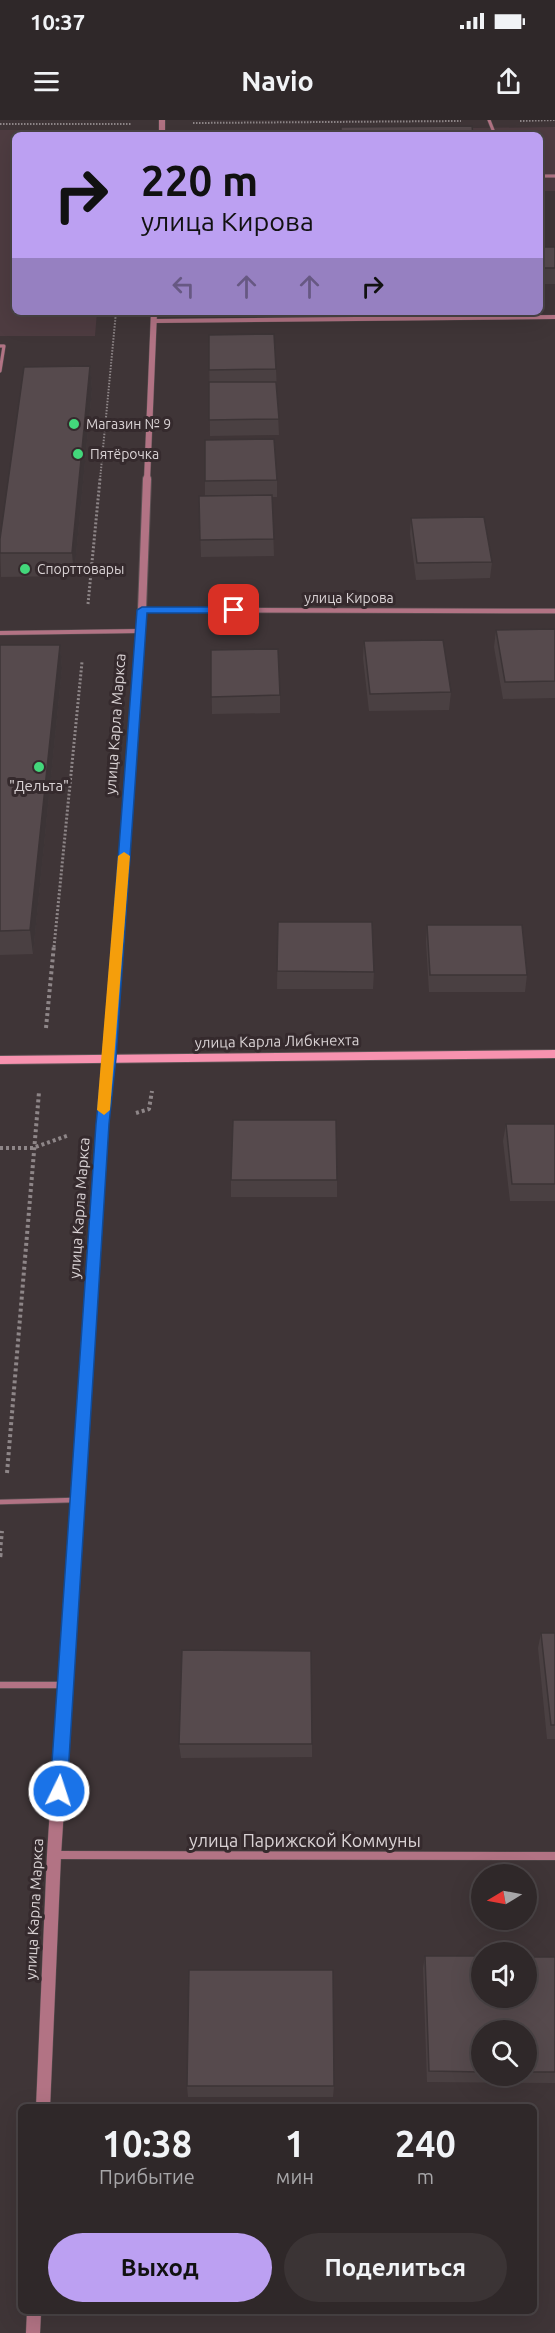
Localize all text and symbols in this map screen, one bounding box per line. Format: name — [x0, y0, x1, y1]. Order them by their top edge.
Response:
text: 10:37 — [30, 9, 85, 34]
icon: menu — [30, 65, 63, 98]
icon: share — [492, 65, 525, 98]
text: Navio — [241, 66, 314, 96]
icon: right — [42, 156, 120, 234]
text: 220 m — [141, 157, 258, 204]
text: улица Кирова — [141, 206, 314, 236]
icon: left — [167, 270, 200, 303]
icon: ahead — [230, 270, 263, 303]
icon: ahead — [293, 270, 326, 303]
icon: right — [356, 270, 389, 303]
place label: Магазин № 9 — [86, 416, 171, 432]
marker: Магазин № 9 — [67, 417, 81, 431]
place label: Пятёрочка — [90, 446, 159, 462]
marker: Пятёрочка — [71, 447, 85, 461]
place label: Спорттовары — [37, 561, 124, 577]
marker: Спорттовары — [18, 562, 32, 576]
pin — [208, 584, 259, 635]
street label: улица Кирова — [304, 590, 394, 606]
icon: arrive — [217, 593, 250, 626]
street label: улица Карла Маркса — [102, 653, 128, 795]
marker: "Дельта" — [32, 760, 46, 774]
place label: "Дельта" — [9, 777, 69, 794]
street label: улица Карла Либкнехта — [194, 1031, 360, 1051]
street label: улица Карла Маркса — [66, 1137, 92, 1279]
position arrow — [27, 1759, 91, 1823]
street label: улица Парижской Коммуны — [189, 1830, 421, 1850]
street label: улица Карла Маркса — [22, 1838, 46, 1980]
north arrow — [471, 1864, 537, 1930]
map controls — [471, 1864, 537, 2086]
button: sound — [471, 1942, 537, 2008]
button: search — [471, 2020, 537, 2086]
text: 10:38 — [102, 2123, 192, 2164]
text: 1 — [285, 2123, 305, 2164]
text: 240 — [395, 2123, 456, 2164]
text: Прибытие — [99, 2165, 195, 2188]
text: мин — [276, 2165, 314, 2188]
text: m — [417, 2165, 434, 2188]
button: Выход — [48, 2233, 272, 2302]
button: Поделиться — [284, 2233, 507, 2302]

